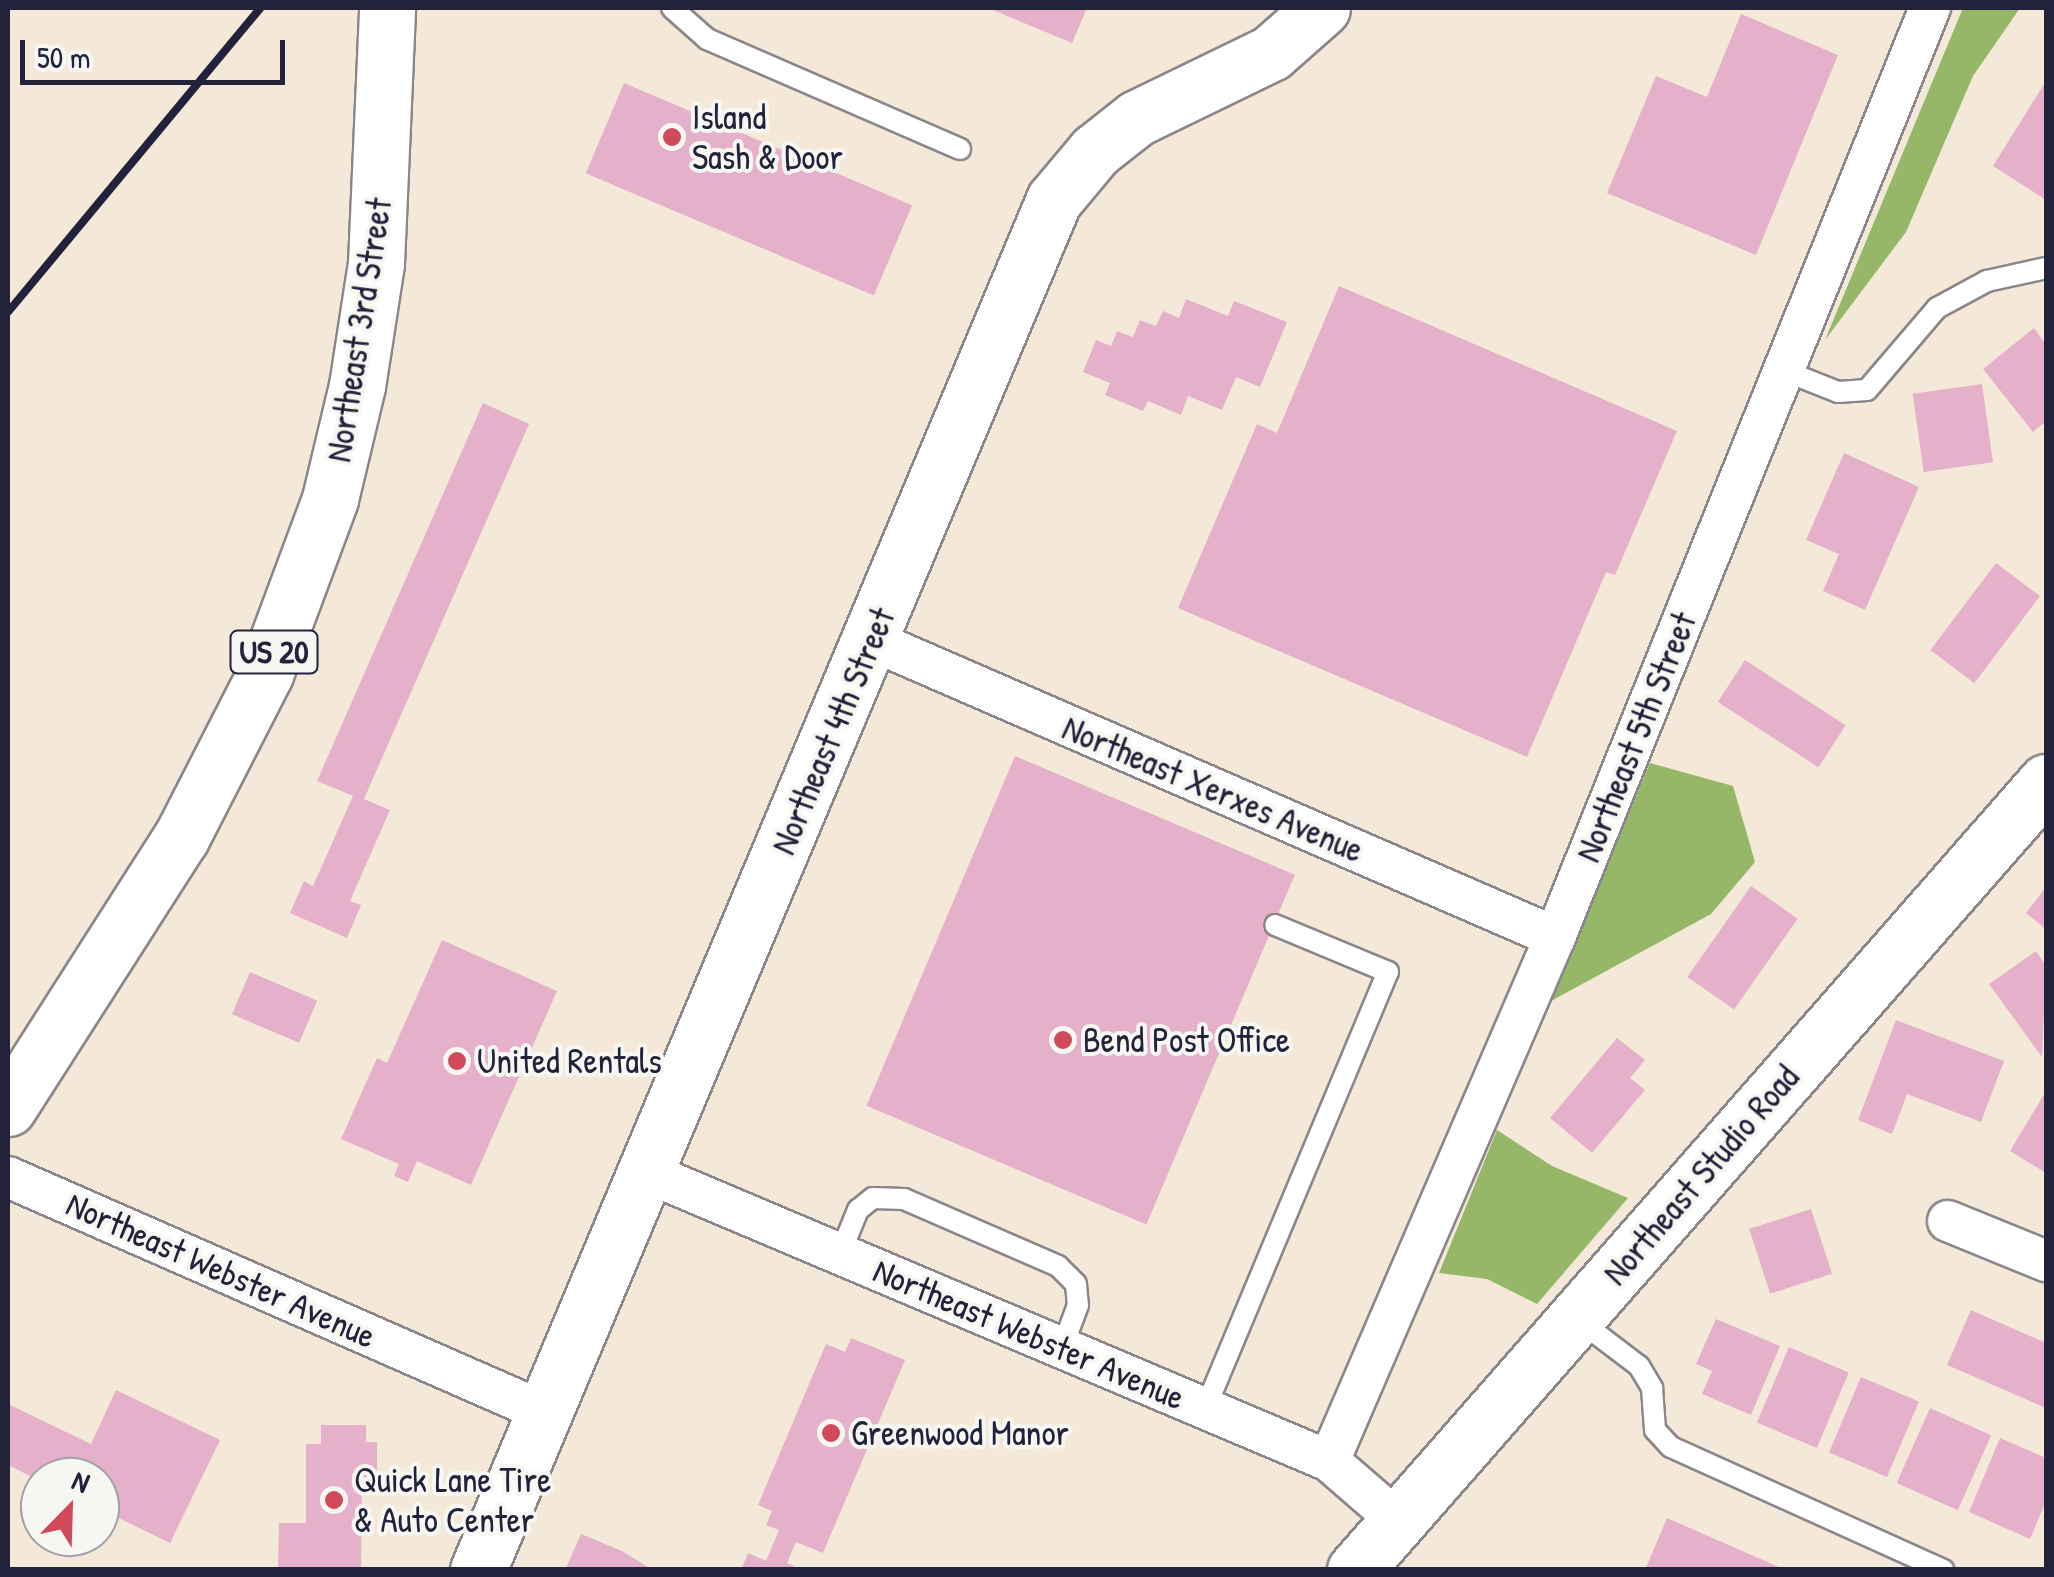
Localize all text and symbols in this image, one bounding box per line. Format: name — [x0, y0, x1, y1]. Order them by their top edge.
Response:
scale bar — [25, 20, 290, 82]
text: 50 m — [37, 37, 90, 77]
place label: Island Sash & Door — [692, 96, 843, 178]
marker: Island Sash & Door — [661, 126, 683, 148]
street label: Northeast 3rd Street — [317, 195, 401, 465]
street label: Northeast 4th Street — [762, 601, 904, 861]
street label: Northeast 5th Street — [1567, 606, 1705, 868]
road number: US 20 — [229, 625, 319, 679]
street label: Northeast Xerxes Avenue — [1056, 707, 1370, 871]
place label: Bend Post Office — [1083, 1019, 1290, 1061]
marker: Bend Post Office — [1052, 1029, 1074, 1051]
place label: United Rentals — [477, 1040, 662, 1082]
marker: United Rentals — [446, 1050, 468, 1072]
street label: Northeast Studio Road — [1594, 1057, 1808, 1293]
street label: Northeast Webster Avenue — [60, 1183, 382, 1357]
street label: Northeast Webster Avenue — [867, 1249, 1191, 1419]
place label: Greenwood Manor — [851, 1412, 1069, 1454]
marker: Greenwood Manor — [820, 1422, 842, 1444]
north arrow — [20, 1457, 120, 1557]
place label: Quick Lane Tire & Auto Center — [354, 1459, 551, 1541]
text: N — [67, 1461, 95, 1502]
marker: Quick Lane Tire & Auto Center — [323, 1489, 345, 1511]

